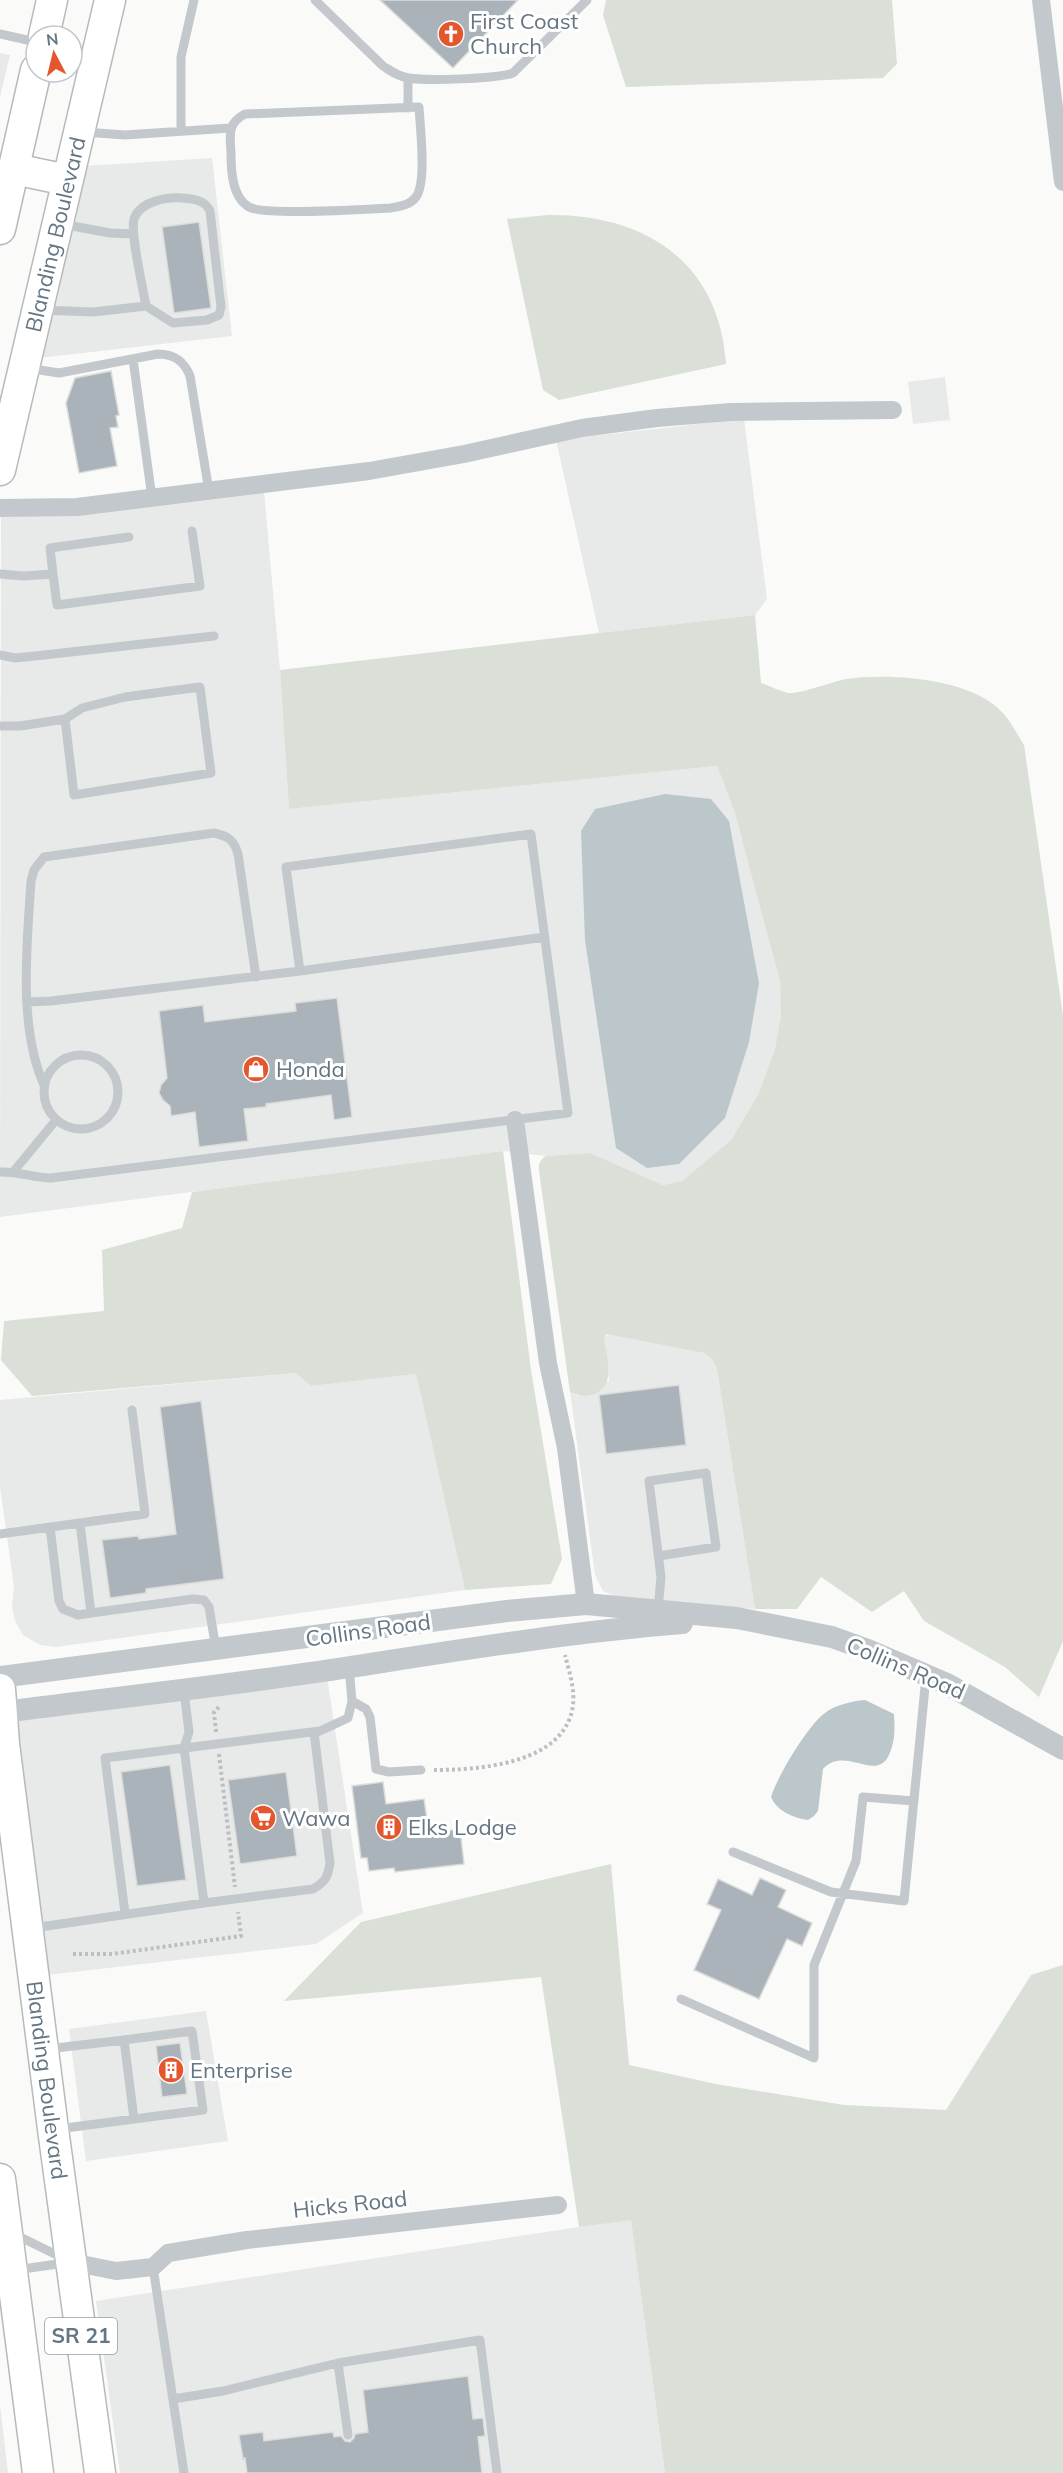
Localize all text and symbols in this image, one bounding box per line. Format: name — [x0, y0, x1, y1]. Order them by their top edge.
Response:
place label: First Coast Church — [470, 7, 579, 60]
church icon: First Coast Church — [436, 19, 466, 49]
north arrow — [24, 24, 84, 84]
text: N — [45, 28, 59, 50]
street label: Blanding Boulevard — [19, 134, 92, 335]
shop icon: Honda — [241, 1054, 271, 1084]
place label: Honda — [276, 1055, 345, 1083]
street label: Collins Road — [304, 1607, 432, 1653]
street label: Collins Road — [843, 1630, 969, 1706]
supermarket icon: Wawa — [248, 1803, 278, 1833]
place label: Wawa — [282, 1804, 350, 1832]
building icon: Elks Lodge — [374, 1812, 404, 1842]
place label: Elks Lodge — [408, 1813, 517, 1841]
street label: Blanding Boulevard — [20, 1979, 74, 2181]
building icon: Enterprise — [156, 2055, 186, 2085]
place label: Enterprise — [190, 2056, 293, 2084]
street label: Hicks Road — [291, 2184, 409, 2224]
road number: SR 21 — [45, 2318, 117, 2354]

